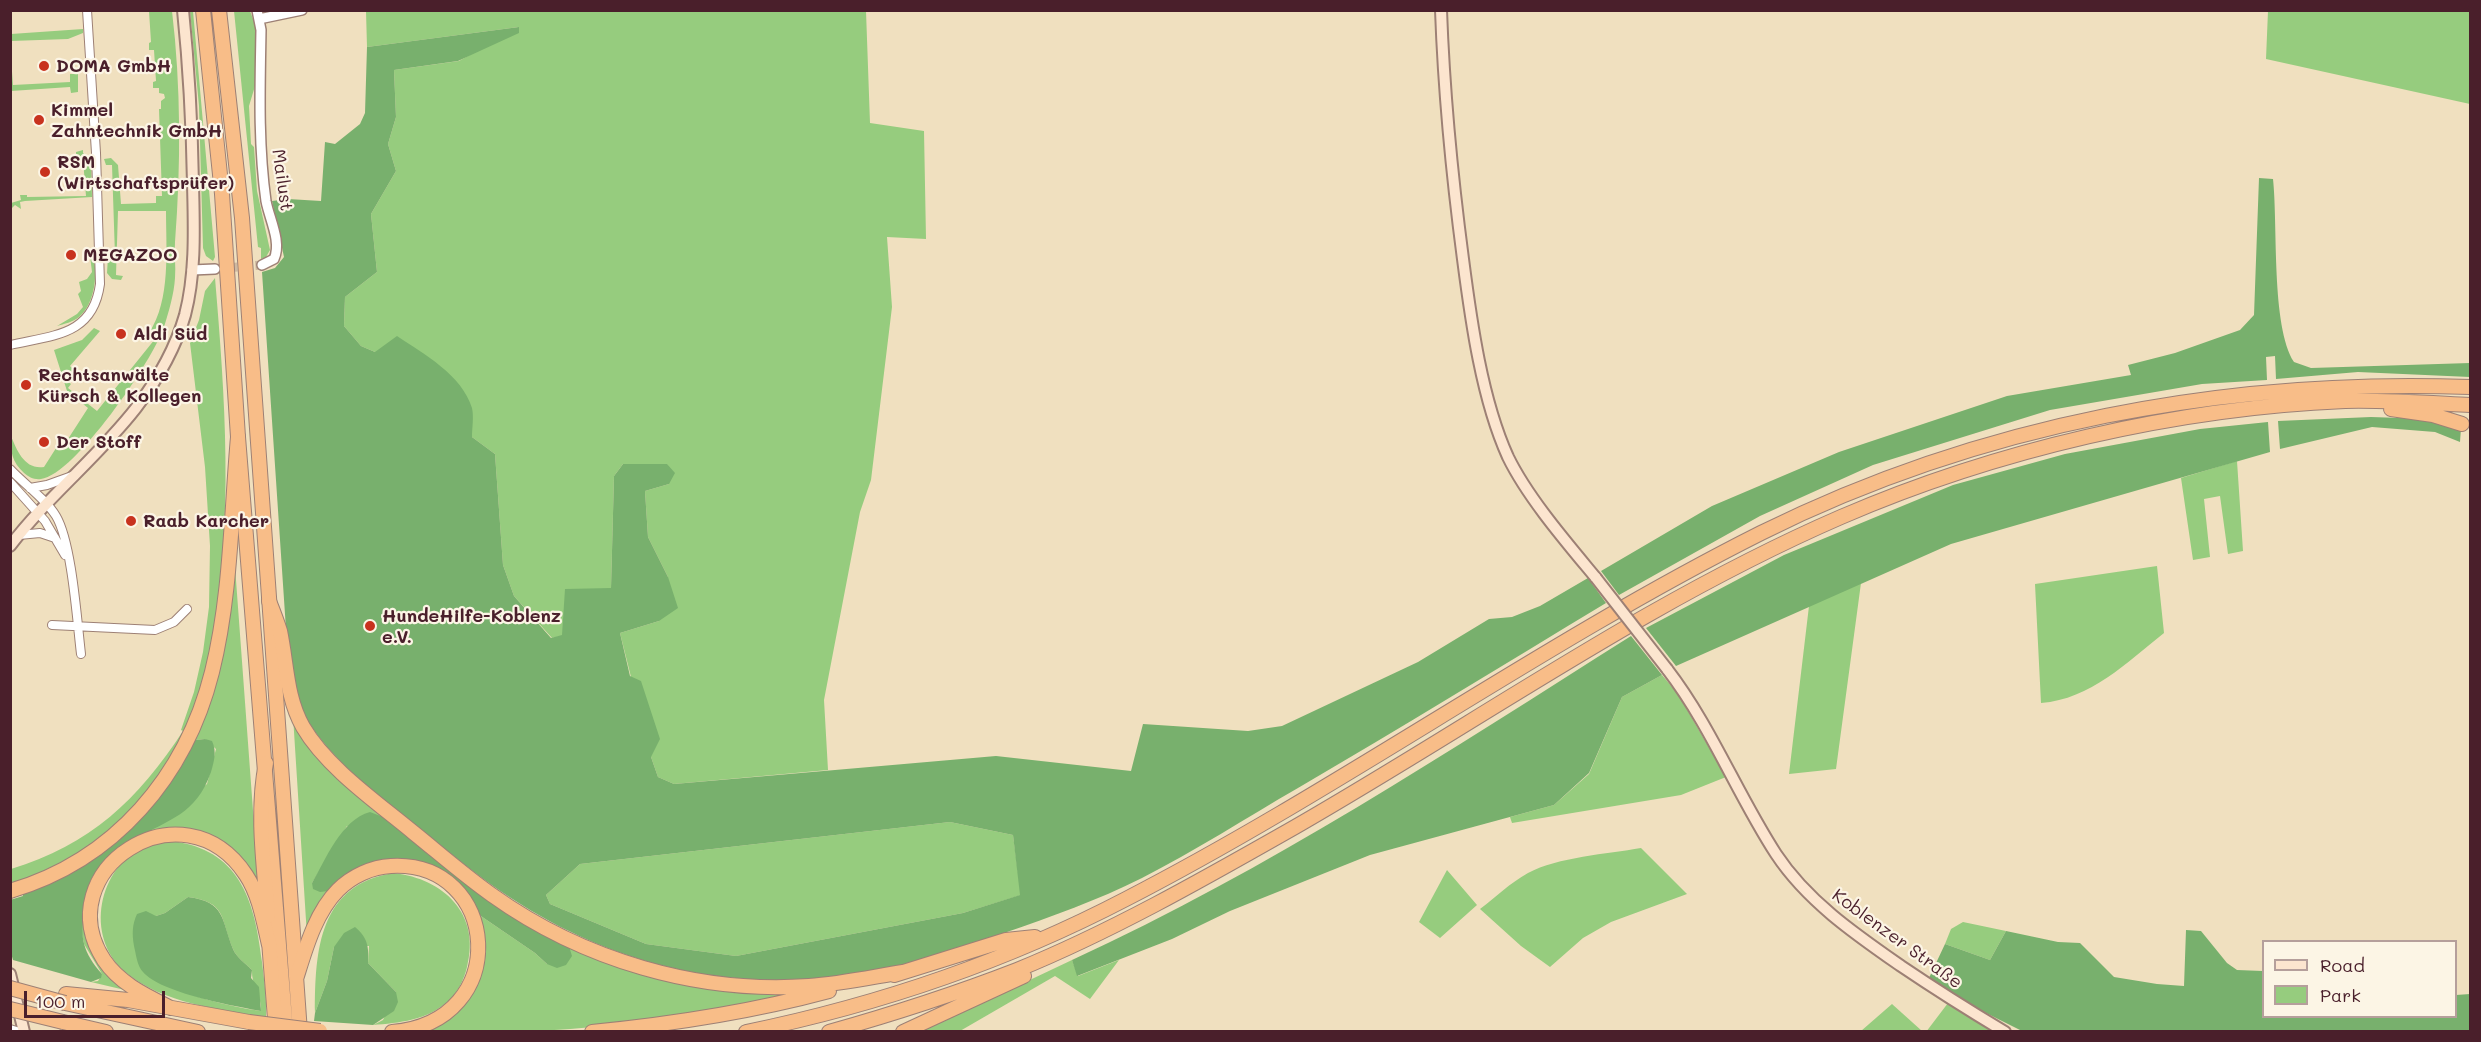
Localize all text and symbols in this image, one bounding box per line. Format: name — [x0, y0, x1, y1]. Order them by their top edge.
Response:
place label: DOMA GmbH — [56, 55, 171, 77]
marker: DOMA GmbH — [37, 59, 51, 73]
place label: Kimmel Zahntechnik GmbH — [51, 99, 222, 142]
marker: Kimmel Zahntechnik GmbH — [32, 113, 46, 127]
street label: Mailust — [267, 148, 297, 212]
place label: RSM (Wirtschaftsprüfer) — [57, 151, 234, 194]
marker: RSM (Wirtschaftsprüfer) — [38, 165, 52, 179]
place label: MEGAZOO — [83, 244, 177, 266]
marker: MEGAZOO — [64, 248, 78, 262]
place label: Aldi Süd — [133, 323, 207, 345]
marker: Aldi Süd — [114, 327, 128, 341]
place label: Rechtsanwälte Kürsch & Kollegen — [38, 364, 201, 406]
marker: Rechtsanwälte Kürsch & Kollegen — [19, 378, 33, 392]
place label: Der Stoff — [56, 431, 141, 453]
marker: Der Stoff — [37, 435, 51, 449]
place label: Raab Karcher — [143, 510, 269, 532]
marker: Raab Karcher — [124, 514, 138, 528]
place label: HundeHilfe-Koblenz e.V. — [382, 605, 561, 648]
marker: HundeHilfe-Koblenz e.V. — [363, 619, 377, 633]
street label: Koblenzer Straße — [1828, 885, 1966, 993]
legend — [2262, 940, 2457, 1018]
text: Road — [2320, 953, 2365, 977]
scale bar — [27, 979, 168, 1017]
text: Park — [2320, 983, 2361, 1007]
text: 100 m — [35, 989, 85, 1013]

